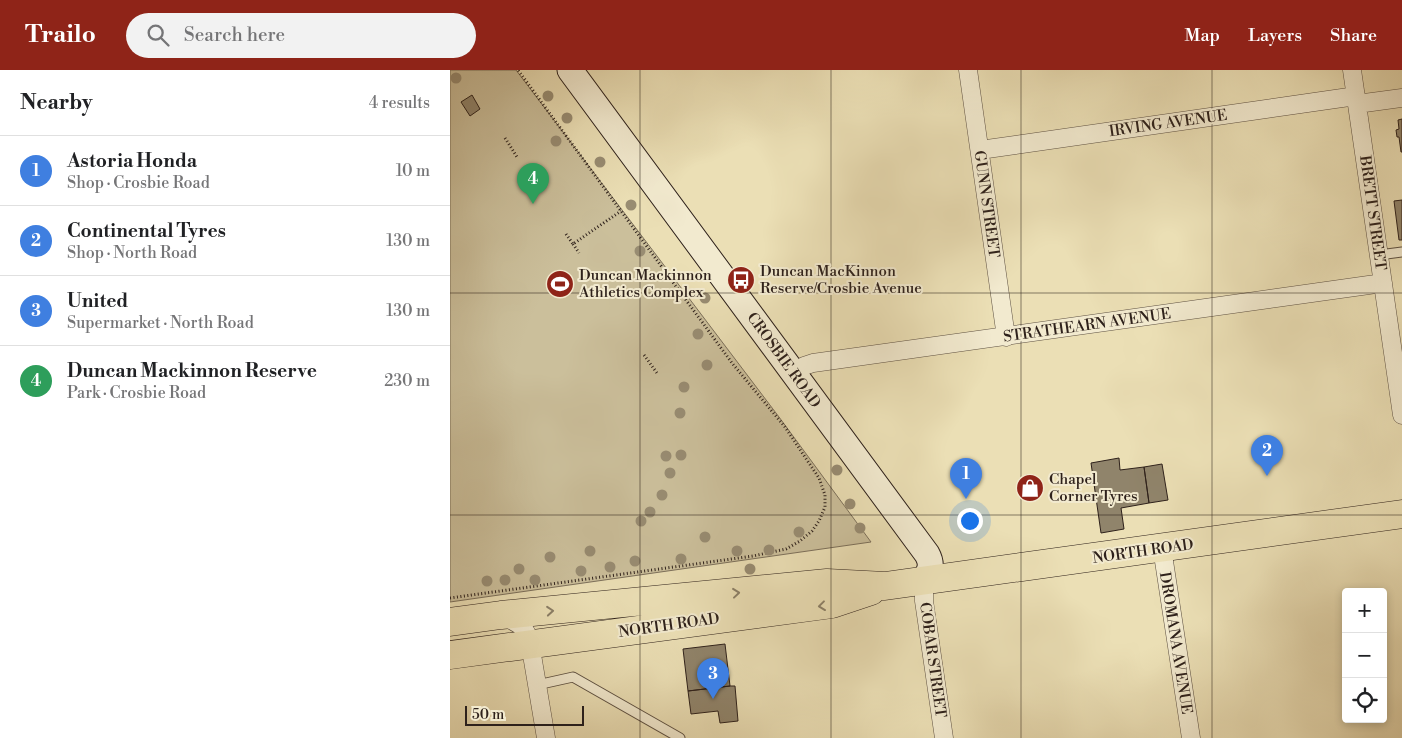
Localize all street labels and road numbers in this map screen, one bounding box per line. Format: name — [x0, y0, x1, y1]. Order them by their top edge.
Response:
street label: IRVING AVENUE — [1108, 106, 1228, 141]
street label: GUNN STREET — [970, 149, 1003, 259]
street label: BRETT STREET — [1355, 153, 1390, 272]
street label: STRATHEARN AVENUE — [1002, 304, 1172, 347]
street label: CROSBIE ROAD — [742, 309, 825, 412]
street label: NORTH ROAD — [1091, 535, 1195, 568]
street label: DROMANA AVENUE — [1155, 571, 1196, 716]
street label: COBAR STREET — [915, 601, 950, 719]
street label: NORTH ROAD — [617, 609, 721, 642]

